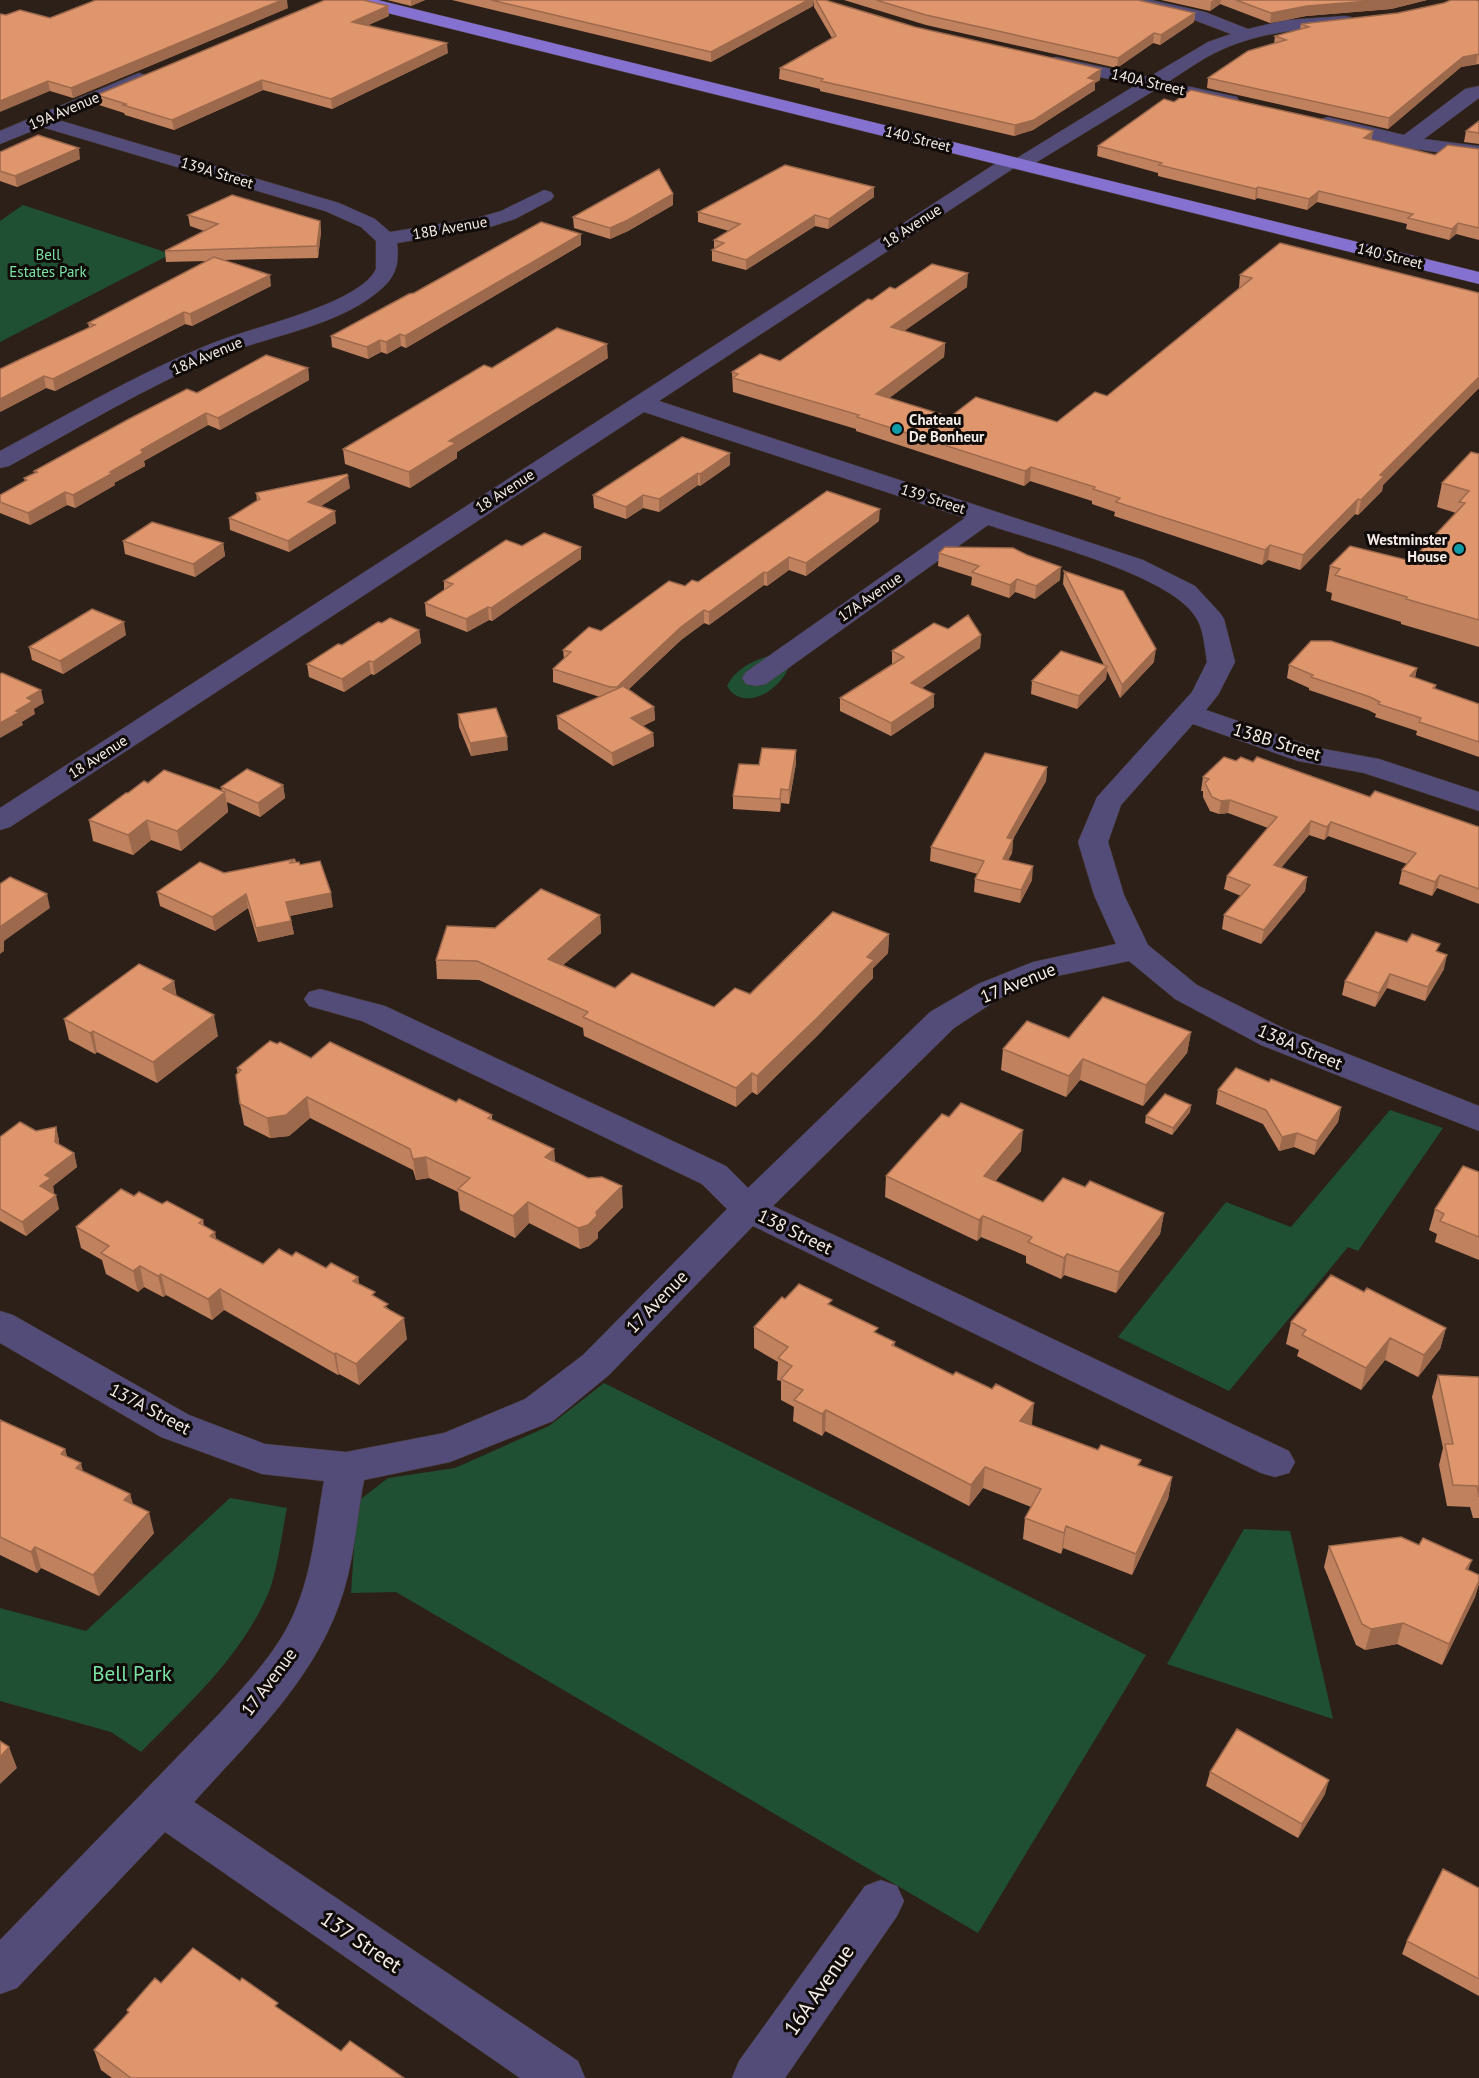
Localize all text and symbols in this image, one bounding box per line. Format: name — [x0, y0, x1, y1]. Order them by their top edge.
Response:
street label: 140A Street — [1109, 64, 1187, 99]
street label: 19A Avenue — [26, 87, 102, 134]
street label: 140 Street — [883, 121, 953, 156]
street label: 139A Street — [178, 152, 256, 193]
street label: 18 Avenue — [879, 199, 945, 252]
street label: 18B Avenue — [411, 212, 489, 243]
street label: 140 Street — [1355, 238, 1425, 273]
park label: Bell Estates Park — [9, 245, 87, 281]
street label: 18A Avenue — [169, 332, 245, 379]
place label: Chateau De Bonheur — [909, 410, 985, 446]
marker: Chateau De Bonheur — [890, 422, 904, 436]
street label: 18 Avenue — [472, 464, 538, 517]
street label: 139 Street — [898, 479, 968, 518]
place label: Westminster House — [1367, 530, 1448, 566]
marker: Westminster House — [1452, 542, 1466, 556]
street label: 17A Avenue — [834, 568, 905, 626]
street label: 138B Street — [1230, 717, 1324, 766]
street label: 18 Avenue — [65, 730, 131, 783]
street label: 17 Avenue — [977, 957, 1059, 1008]
street label: 138A Street — [1254, 1018, 1346, 1075]
street label: 138 Street — [754, 1204, 836, 1259]
street label: 17 Avenue — [621, 1265, 692, 1338]
street label: 137A Street — [106, 1378, 195, 1440]
street label: 17 Avenue — [236, 1643, 302, 1720]
park label: Bell Park — [92, 1660, 172, 1687]
street label: 137 Street — [315, 1905, 407, 1979]
street label: 16A Avenue — [777, 1939, 860, 2040]

